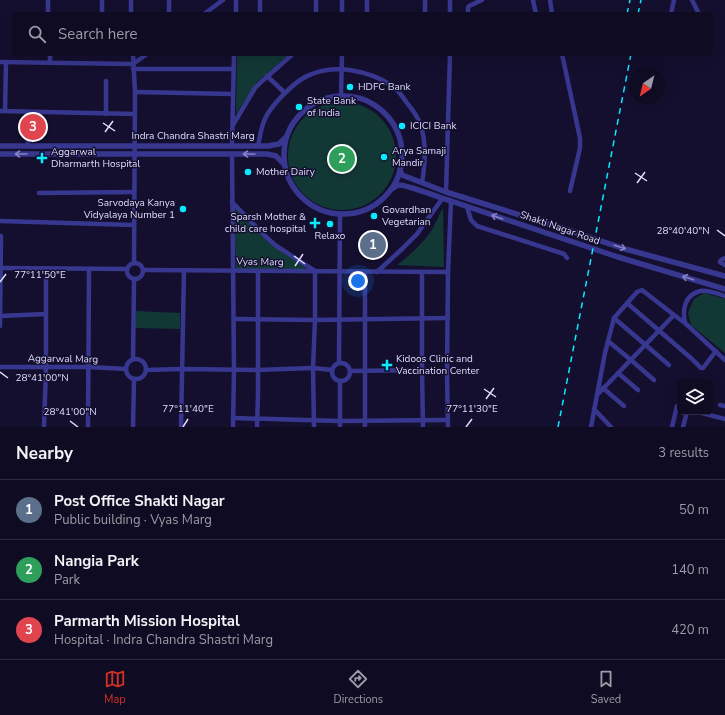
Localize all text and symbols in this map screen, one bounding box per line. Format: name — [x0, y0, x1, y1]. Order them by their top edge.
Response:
search box — [12, 12, 713, 56]
icon: search — [26, 23, 48, 45]
text: Search here — [58, 24, 138, 44]
north arrow — [629, 68, 665, 104]
place label: HDFC Bank — [358, 80, 411, 94]
marker: HDFC Bank — [345, 82, 355, 92]
place label: State Bank of India — [307, 94, 357, 120]
marker: State Bank of India — [294, 102, 304, 112]
pin: 3 — [20, 112, 46, 142]
place label: ICICI Bank — [410, 119, 457, 133]
marker: ICICI Bank — [397, 121, 407, 131]
street label: Indra Chandra Shastri Marg — [131, 129, 255, 143]
pin: 2 — [329, 144, 355, 174]
place label: Arya Samaji Mandir — [392, 144, 446, 170]
place label: Aggarwal Dharmarth Hospital — [51, 145, 140, 171]
one-way arrow — [15, 150, 28, 158]
one-way arrow — [243, 150, 256, 158]
marker: Aggarwal Dharmarth Hospital — [36, 152, 48, 164]
marker: Arya Samaji Mandir — [379, 152, 389, 162]
place label: Mother Dairy — [256, 165, 316, 179]
marker: Mother Dairy — [243, 167, 253, 177]
place label: Sarvodaya Kanya Vidyalaya Number 1 — [83, 196, 175, 222]
place label: Govardhan Vegetarian — [381, 203, 431, 229]
marker: Sarvodaya Kanya Vidyalaya Number 1 — [178, 204, 188, 214]
street label: Shakti Nagar Road — [518, 208, 602, 248]
place label: Sparsh Mother & child care hospital — [225, 210, 306, 236]
marker: Govardhan Vegetarian — [369, 211, 379, 221]
one-way arrow — [492, 212, 504, 220]
marker: Sparsh Mother & child care hospital — [309, 217, 321, 229]
marker: Relaxo — [325, 219, 335, 229]
text: 28°40'40"N — [656, 224, 710, 238]
place label: Relaxo — [315, 229, 346, 243]
pin: 1 — [360, 230, 386, 260]
one-way arrow — [613, 244, 626, 251]
street label: Vyas Marg — [235, 255, 284, 269]
text: 77°11'50"E — [14, 268, 66, 282]
your location — [348, 271, 368, 291]
one-way arrow — [681, 274, 694, 281]
street label: Aggarwal Marg — [28, 351, 99, 367]
place label: Kidoos Clinic and Vaccination Center — [395, 352, 480, 378]
marker: Kidoos Clinic and Vaccination Center — [381, 359, 393, 371]
text: 28°41'00"N — [15, 371, 69, 385]
map controls — [677, 379, 713, 415]
button: layers — [677, 379, 713, 415]
text: 77°11'40"E — [162, 402, 214, 416]
text: 77°11'30"E — [446, 402, 498, 416]
text: 28°41'00"N — [43, 405, 97, 419]
text: Nearby — [16, 442, 73, 465]
text: 3 results — [658, 444, 709, 462]
text: Post Office Shakti Nagar — [54, 491, 225, 511]
text: 1 — [25, 501, 33, 519]
text: 50 m — [679, 501, 709, 519]
text: Public building · Vyas Marg — [54, 511, 212, 529]
text: Nangia Park — [54, 551, 139, 571]
text: 2 — [25, 561, 33, 579]
text: 140 m — [671, 561, 709, 579]
text: Park — [54, 571, 80, 589]
text: Parmarth Mission Hospital — [54, 611, 240, 631]
text: 3 — [25, 621, 33, 639]
text: 420 m — [671, 621, 709, 639]
text: Hospital · Indra Chandra Shastri Marg — [54, 631, 273, 649]
tab: Map — [104, 668, 126, 707]
tab: Directions — [334, 668, 383, 707]
tab: Saved — [591, 668, 621, 707]

